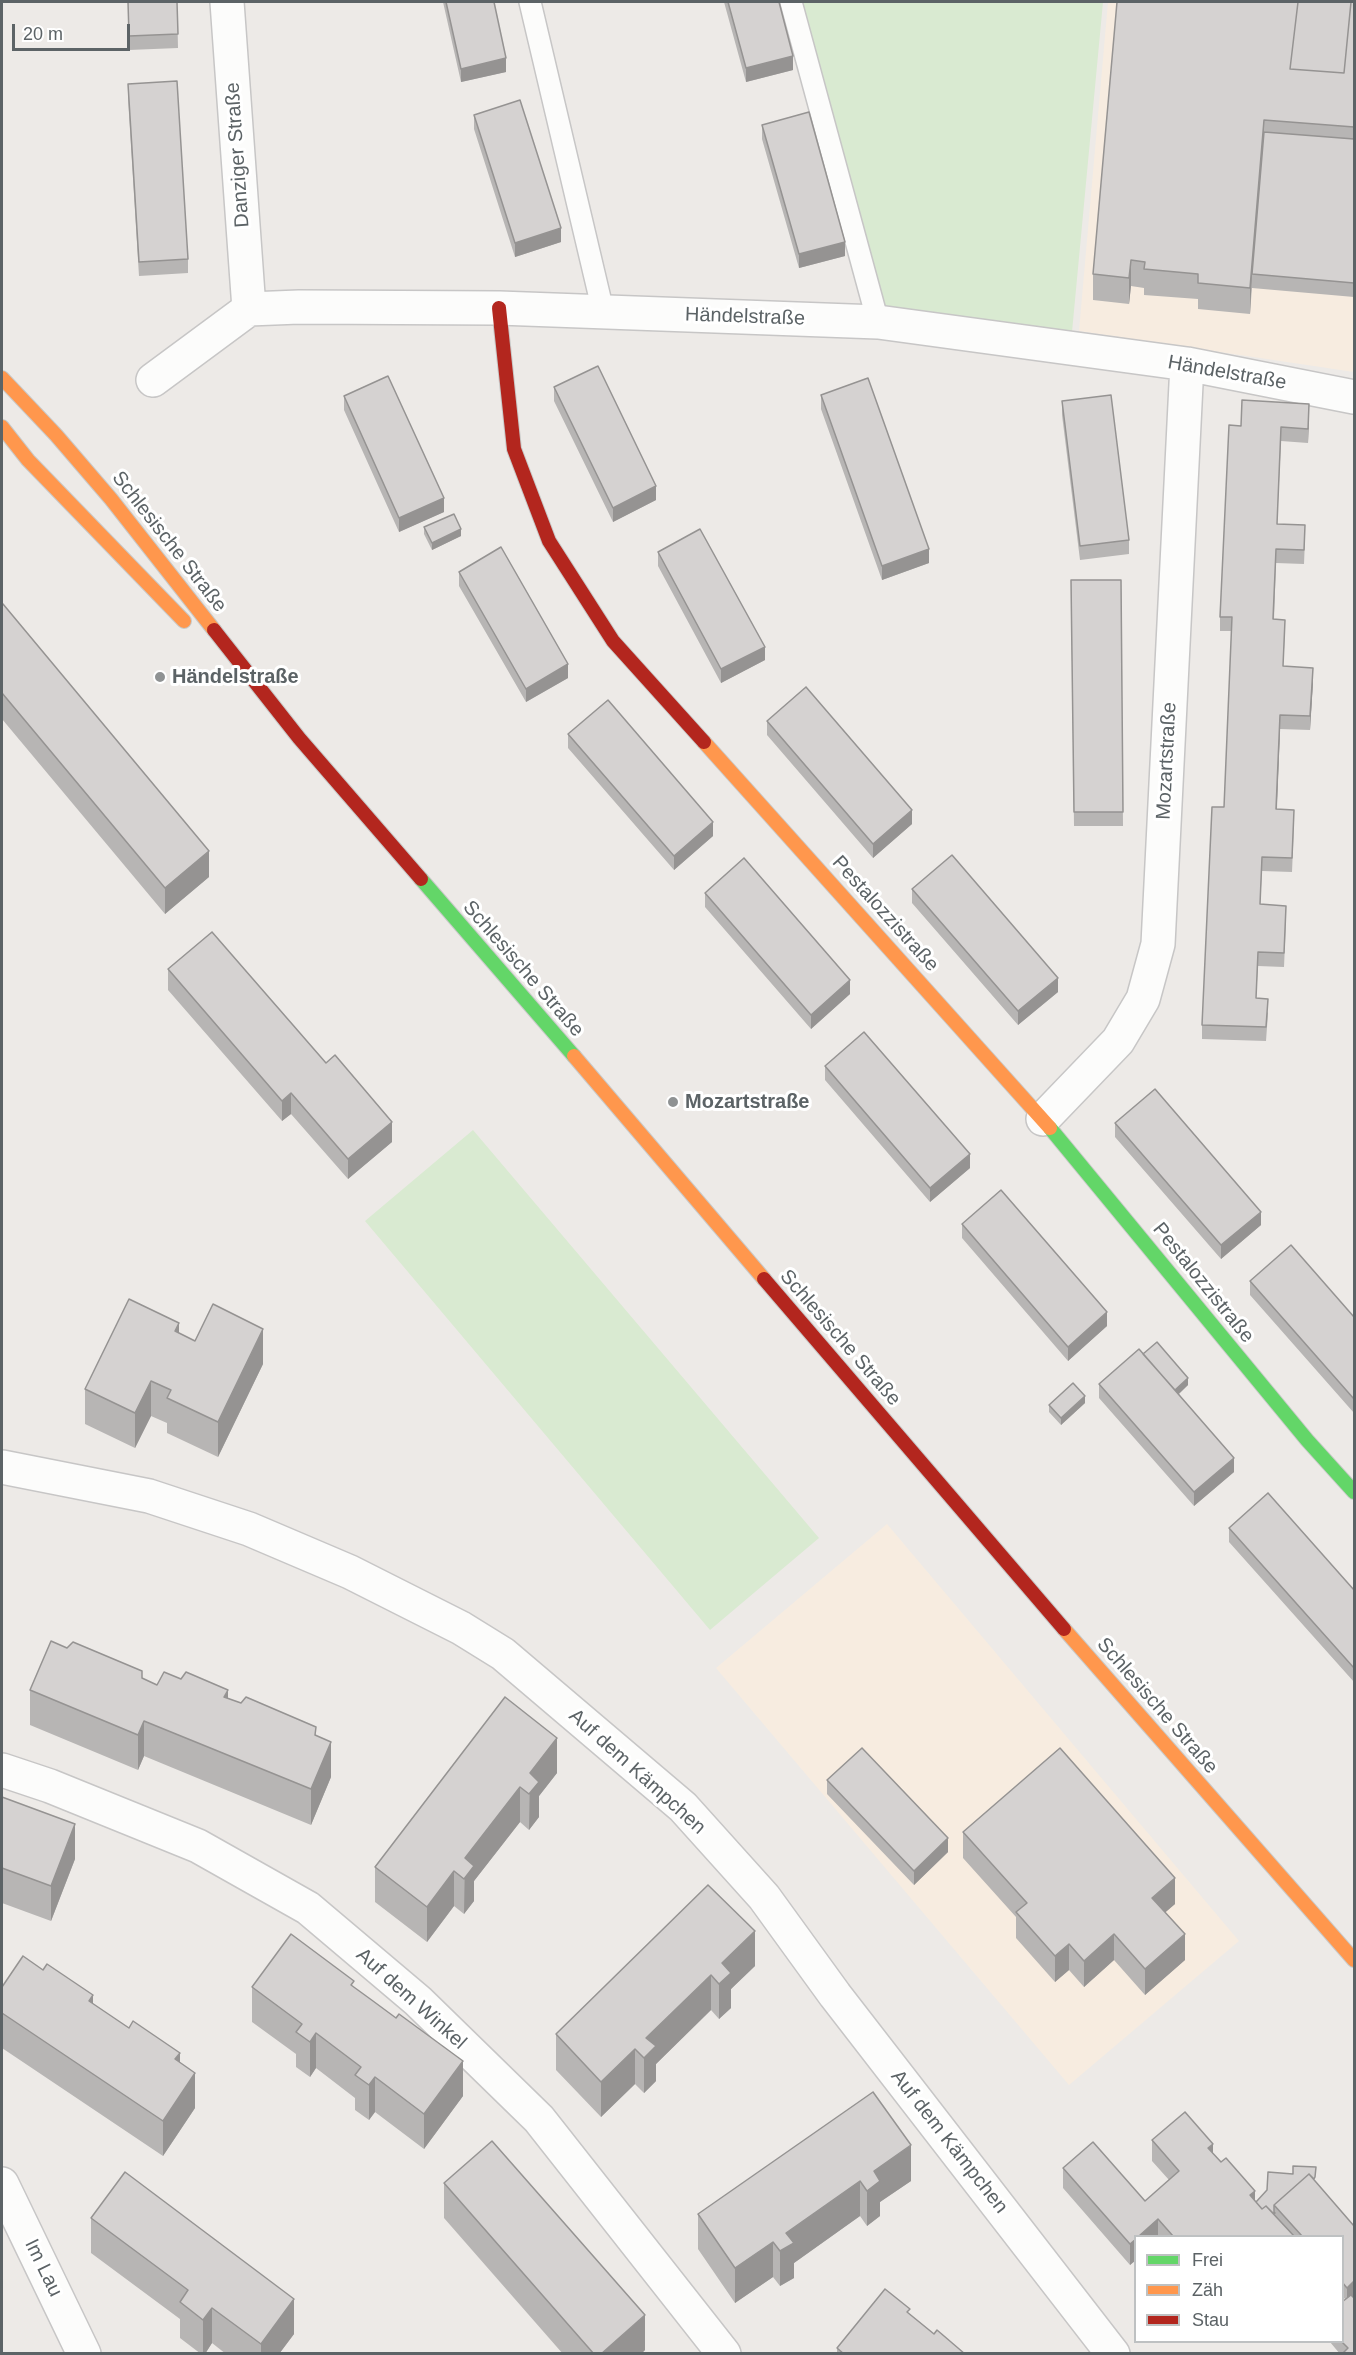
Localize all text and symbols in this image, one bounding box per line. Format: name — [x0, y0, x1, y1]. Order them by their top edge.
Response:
scale bar — [15, 12, 134, 50]
text: 20 m — [23, 24, 63, 44]
street label: Danziger Straße — [221, 82, 255, 228]
street label: Händelstraße — [685, 303, 805, 331]
street label: Händelstraße — [1166, 351, 1288, 395]
street label: Schlesische Straße — [107, 467, 231, 617]
place label: Händelstraße — [172, 665, 299, 689]
marker: Händelstraße — [153, 670, 167, 684]
street label: Mozartstraße — [1152, 702, 1182, 820]
street label: Pestalozzistraße — [827, 851, 943, 977]
street label: Schlesische Straße — [457, 896, 589, 1042]
place label: Mozartstraße — [685, 1090, 809, 1114]
marker: Mozartstraße — [666, 1095, 680, 1109]
street label: Pestalozzistraße — [1147, 1218, 1259, 1348]
street label: Schlesische Straße — [774, 1265, 906, 1411]
street label: Schlesische Straße — [1091, 1633, 1223, 1779]
street label: Auf dem Kämpchen — [564, 1704, 710, 1840]
street label: Auf dem Winkel — [351, 1943, 471, 2055]
street label: Auf dem Kämpchen — [885, 2065, 1013, 2219]
street label: Im Lau — [19, 2235, 67, 2301]
legend — [1134, 2235, 1344, 2343]
text: Frei — [1192, 2250, 1223, 2270]
text: Zäh — [1192, 2280, 1223, 2300]
text: Stau — [1192, 2310, 1229, 2330]

